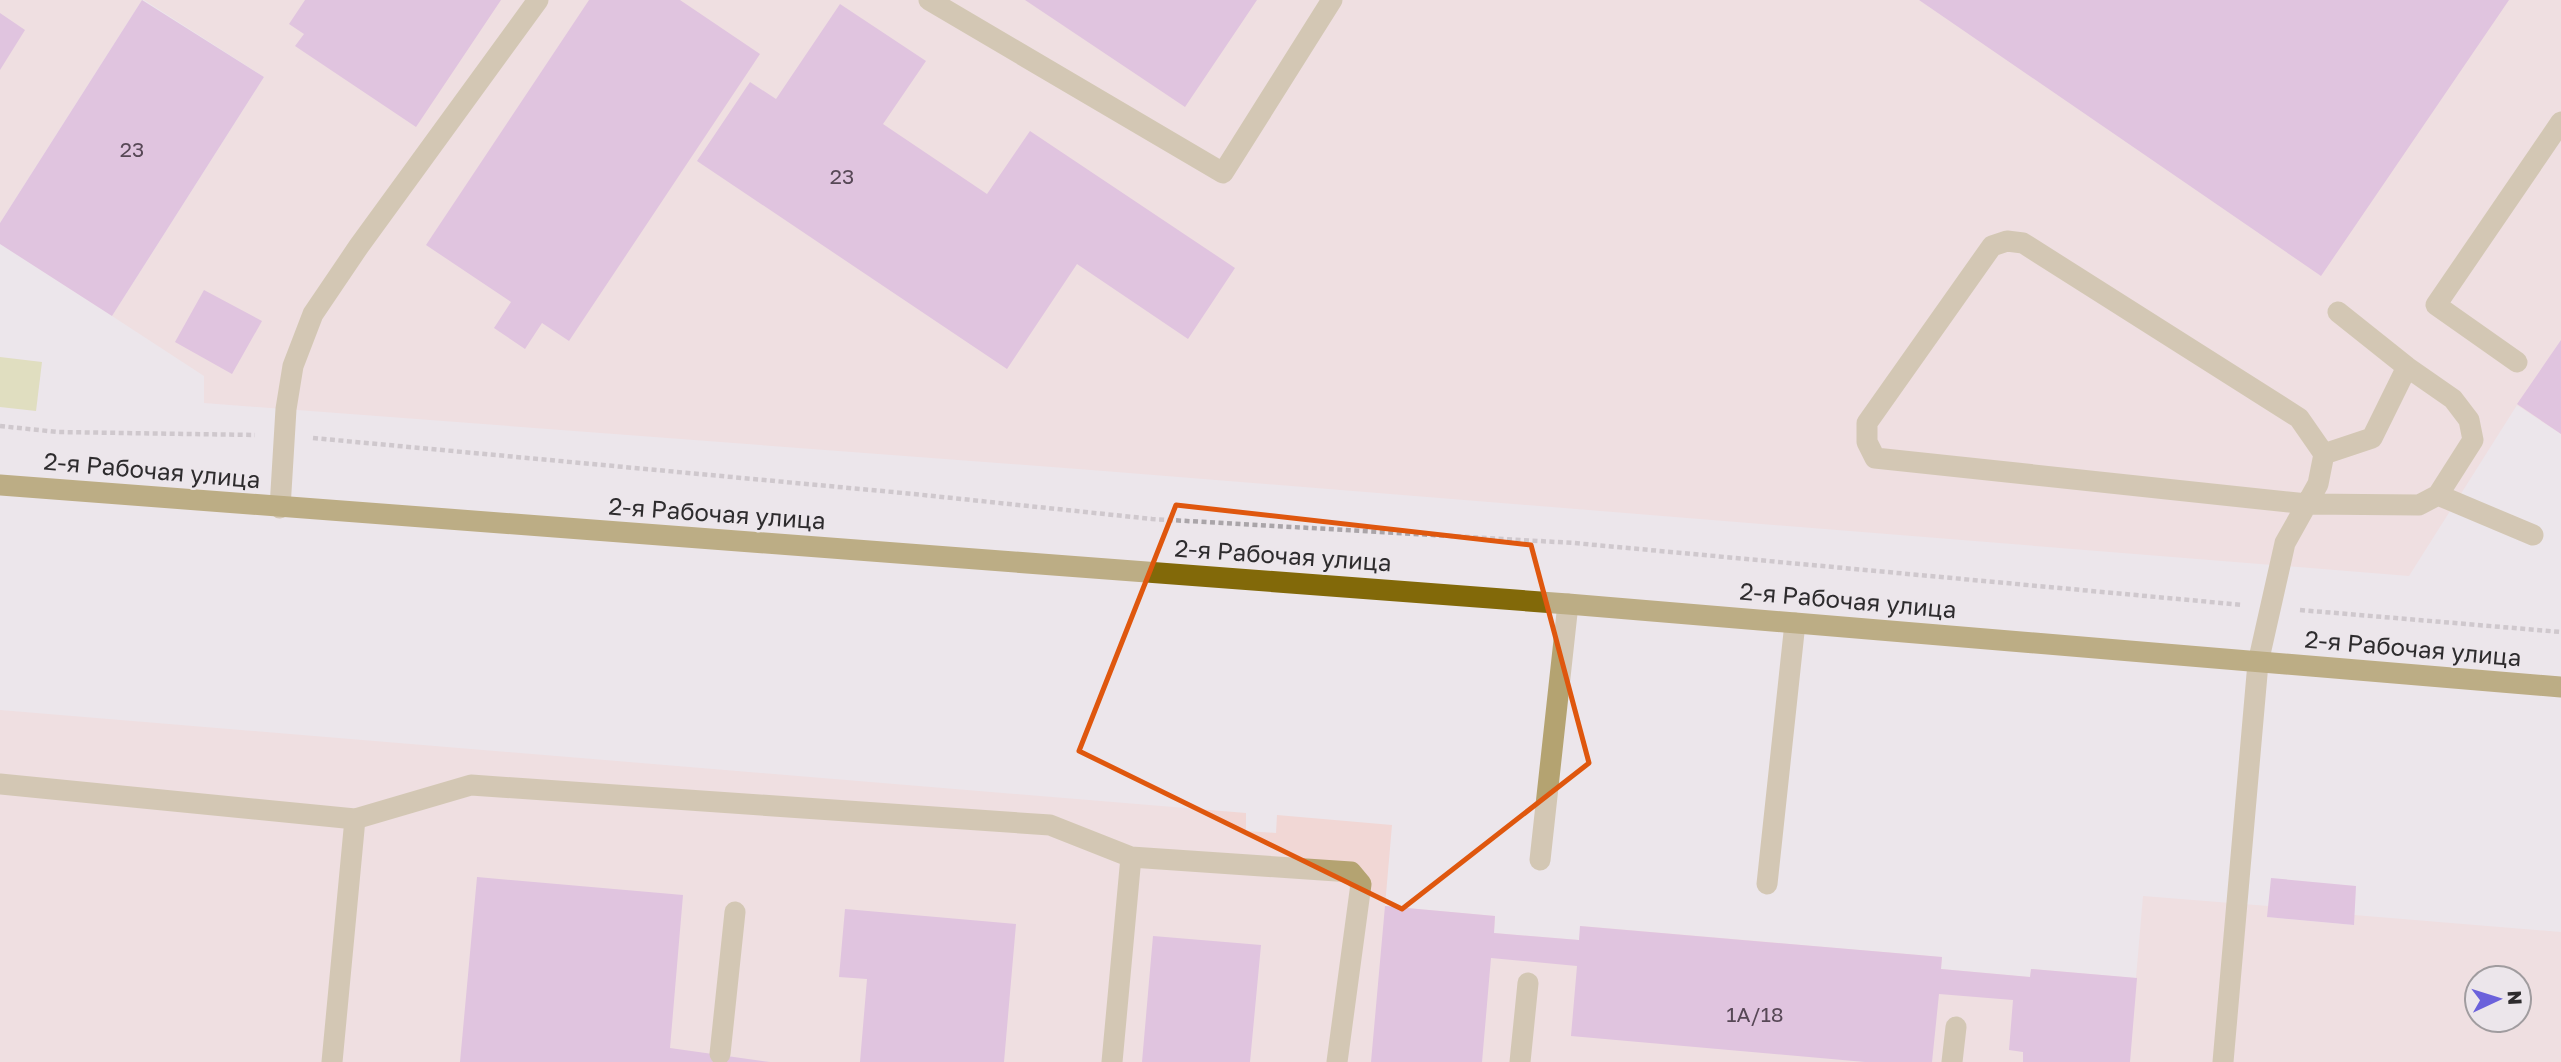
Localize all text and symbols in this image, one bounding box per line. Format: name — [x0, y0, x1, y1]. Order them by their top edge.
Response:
house number: 23 — [120, 136, 144, 162]
house number: 23 — [830, 163, 854, 189]
street label: 2-я Рабочая улица — [42, 446, 262, 493]
street label: 2-я Рабочая улица — [608, 490, 827, 535]
street label: 2-я Рабочая улица — [1174, 532, 1393, 577]
street label: 2-я Рабочая улица — [1738, 576, 1958, 623]
street label: 2-я Рабочая улица — [2303, 624, 2523, 671]
north arrow — [2463, 964, 2533, 1034]
text: N — [2503, 990, 2527, 1006]
house number: 1А/18 — [1726, 1001, 1784, 1027]

